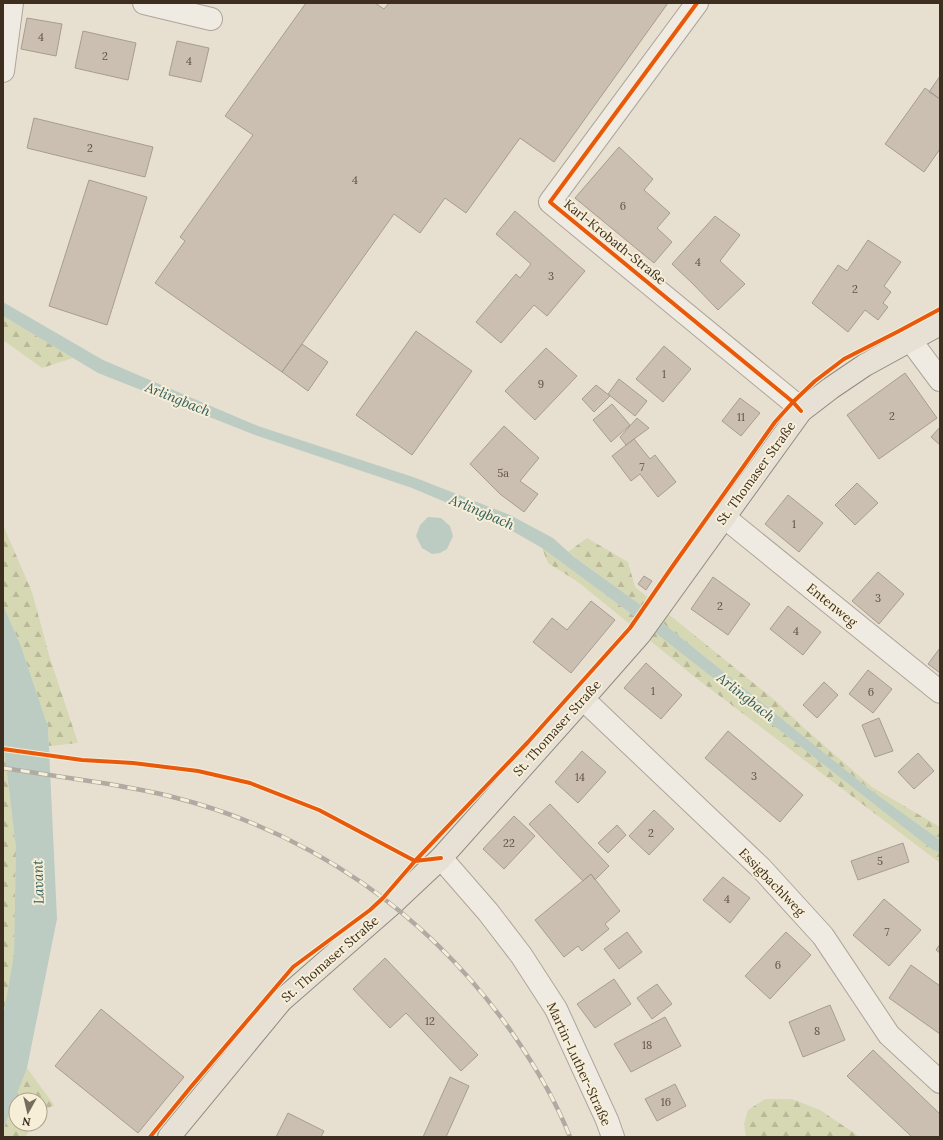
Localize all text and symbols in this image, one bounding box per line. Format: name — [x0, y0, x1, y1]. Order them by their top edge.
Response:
house number: 4 — [38, 30, 44, 44]
house number: 2 — [102, 49, 108, 63]
house number: 4 — [186, 54, 192, 68]
house number: 2 — [87, 141, 93, 155]
house number: 4 — [352, 173, 358, 187]
street label: Karl-Krobath-Straße — [560, 196, 670, 288]
house number: 6 — [620, 199, 626, 213]
house number: 4 — [695, 255, 701, 269]
house number: 3 — [548, 269, 554, 283]
house number: 2 — [852, 282, 858, 296]
house number: 1 — [662, 367, 666, 381]
water label: Arlingbach — [142, 377, 213, 420]
house number: 9 — [538, 377, 544, 391]
house number: 2 — [889, 409, 895, 423]
house number: 11 — [737, 410, 745, 424]
street label: St. Thomaser Straße — [713, 418, 799, 528]
house number: 7 — [639, 460, 645, 474]
house number: 5a — [497, 466, 509, 480]
water label: Arlingbach — [446, 490, 517, 534]
house number: 1 — [792, 517, 796, 531]
street label: Entenweg — [803, 579, 861, 631]
house number: 3 — [875, 591, 881, 605]
house number: 2 — [717, 599, 723, 613]
house number: 4 — [793, 624, 799, 638]
water label: Arlingbach — [713, 668, 779, 725]
street label: St. Thomaser Straße — [509, 676, 605, 780]
house number: 1 — [651, 684, 655, 698]
house number: 6 — [868, 685, 874, 699]
house number: 3 — [751, 769, 757, 783]
house number: 14 — [575, 770, 585, 784]
house number: 2 — [648, 826, 654, 840]
house number: 22 — [503, 836, 515, 850]
street label: Essigbachlweg — [735, 844, 809, 920]
house number: 5 — [877, 854, 883, 868]
water label: Lavant — [28, 859, 48, 905]
house number: 4 — [724, 892, 730, 906]
street label: St. Thomaser Straße — [278, 912, 382, 1006]
house number: 7 — [884, 925, 890, 939]
house number: 6 — [775, 958, 781, 972]
street label: Martin-Luther-Straße — [543, 999, 615, 1129]
house number: 12 — [425, 1014, 435, 1028]
house number: 8 — [814, 1024, 820, 1038]
house number: 18 — [642, 1038, 652, 1052]
north arrow — [8, 1092, 48, 1132]
house number: 16 — [661, 1095, 671, 1109]
text: N — [21, 1114, 32, 1129]

